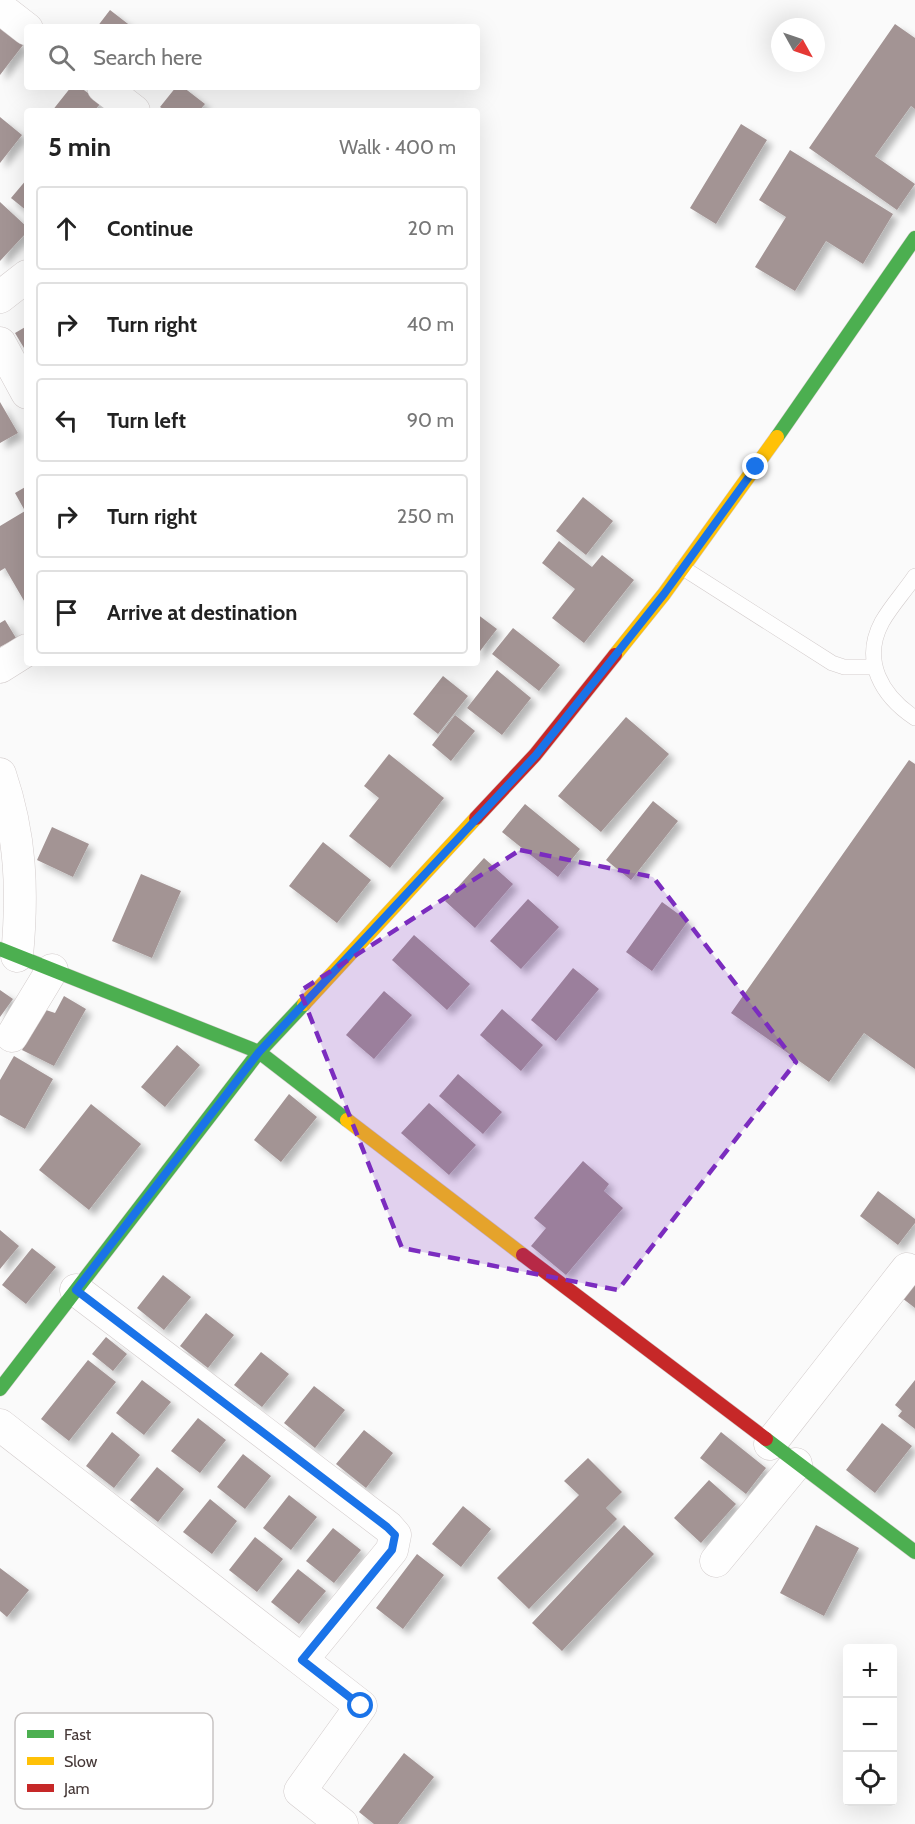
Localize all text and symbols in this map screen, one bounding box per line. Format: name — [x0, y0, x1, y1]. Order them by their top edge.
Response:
north arrow — [771, 18, 825, 72]
search box — [24, 24, 480, 90]
icon: search — [45, 41, 78, 74]
text: Search here — [93, 44, 202, 71]
text: 5 min — [48, 131, 111, 163]
text: Walk · 400 m — [339, 135, 456, 159]
icon: ahead — [50, 212, 83, 245]
text: Continue — [107, 215, 193, 242]
text: 20 m — [408, 216, 454, 240]
icon: right — [50, 308, 83, 341]
text: Turn right — [107, 311, 197, 338]
text: 40 m — [406, 312, 454, 336]
icon: left — [50, 404, 83, 437]
text: Turn left — [107, 407, 186, 434]
text: 90 m — [407, 408, 454, 432]
route end — [742, 453, 768, 479]
icon: right — [50, 500, 83, 533]
text: Turn right — [107, 503, 197, 530]
text: 250 m — [397, 504, 454, 528]
icon: arrive — [50, 596, 83, 629]
text: Arrive at destination — [107, 599, 297, 626]
map controls — [843, 1644, 897, 1806]
button: + — [843, 1644, 897, 1698]
route start — [347, 1692, 373, 1718]
button: − — [843, 1698, 897, 1752]
legend — [15, 1713, 213, 1809]
text: Fast — [64, 1725, 92, 1744]
text: Slow — [64, 1752, 98, 1771]
button: locate — [843, 1752, 897, 1806]
text: Jam — [63, 1779, 90, 1798]

